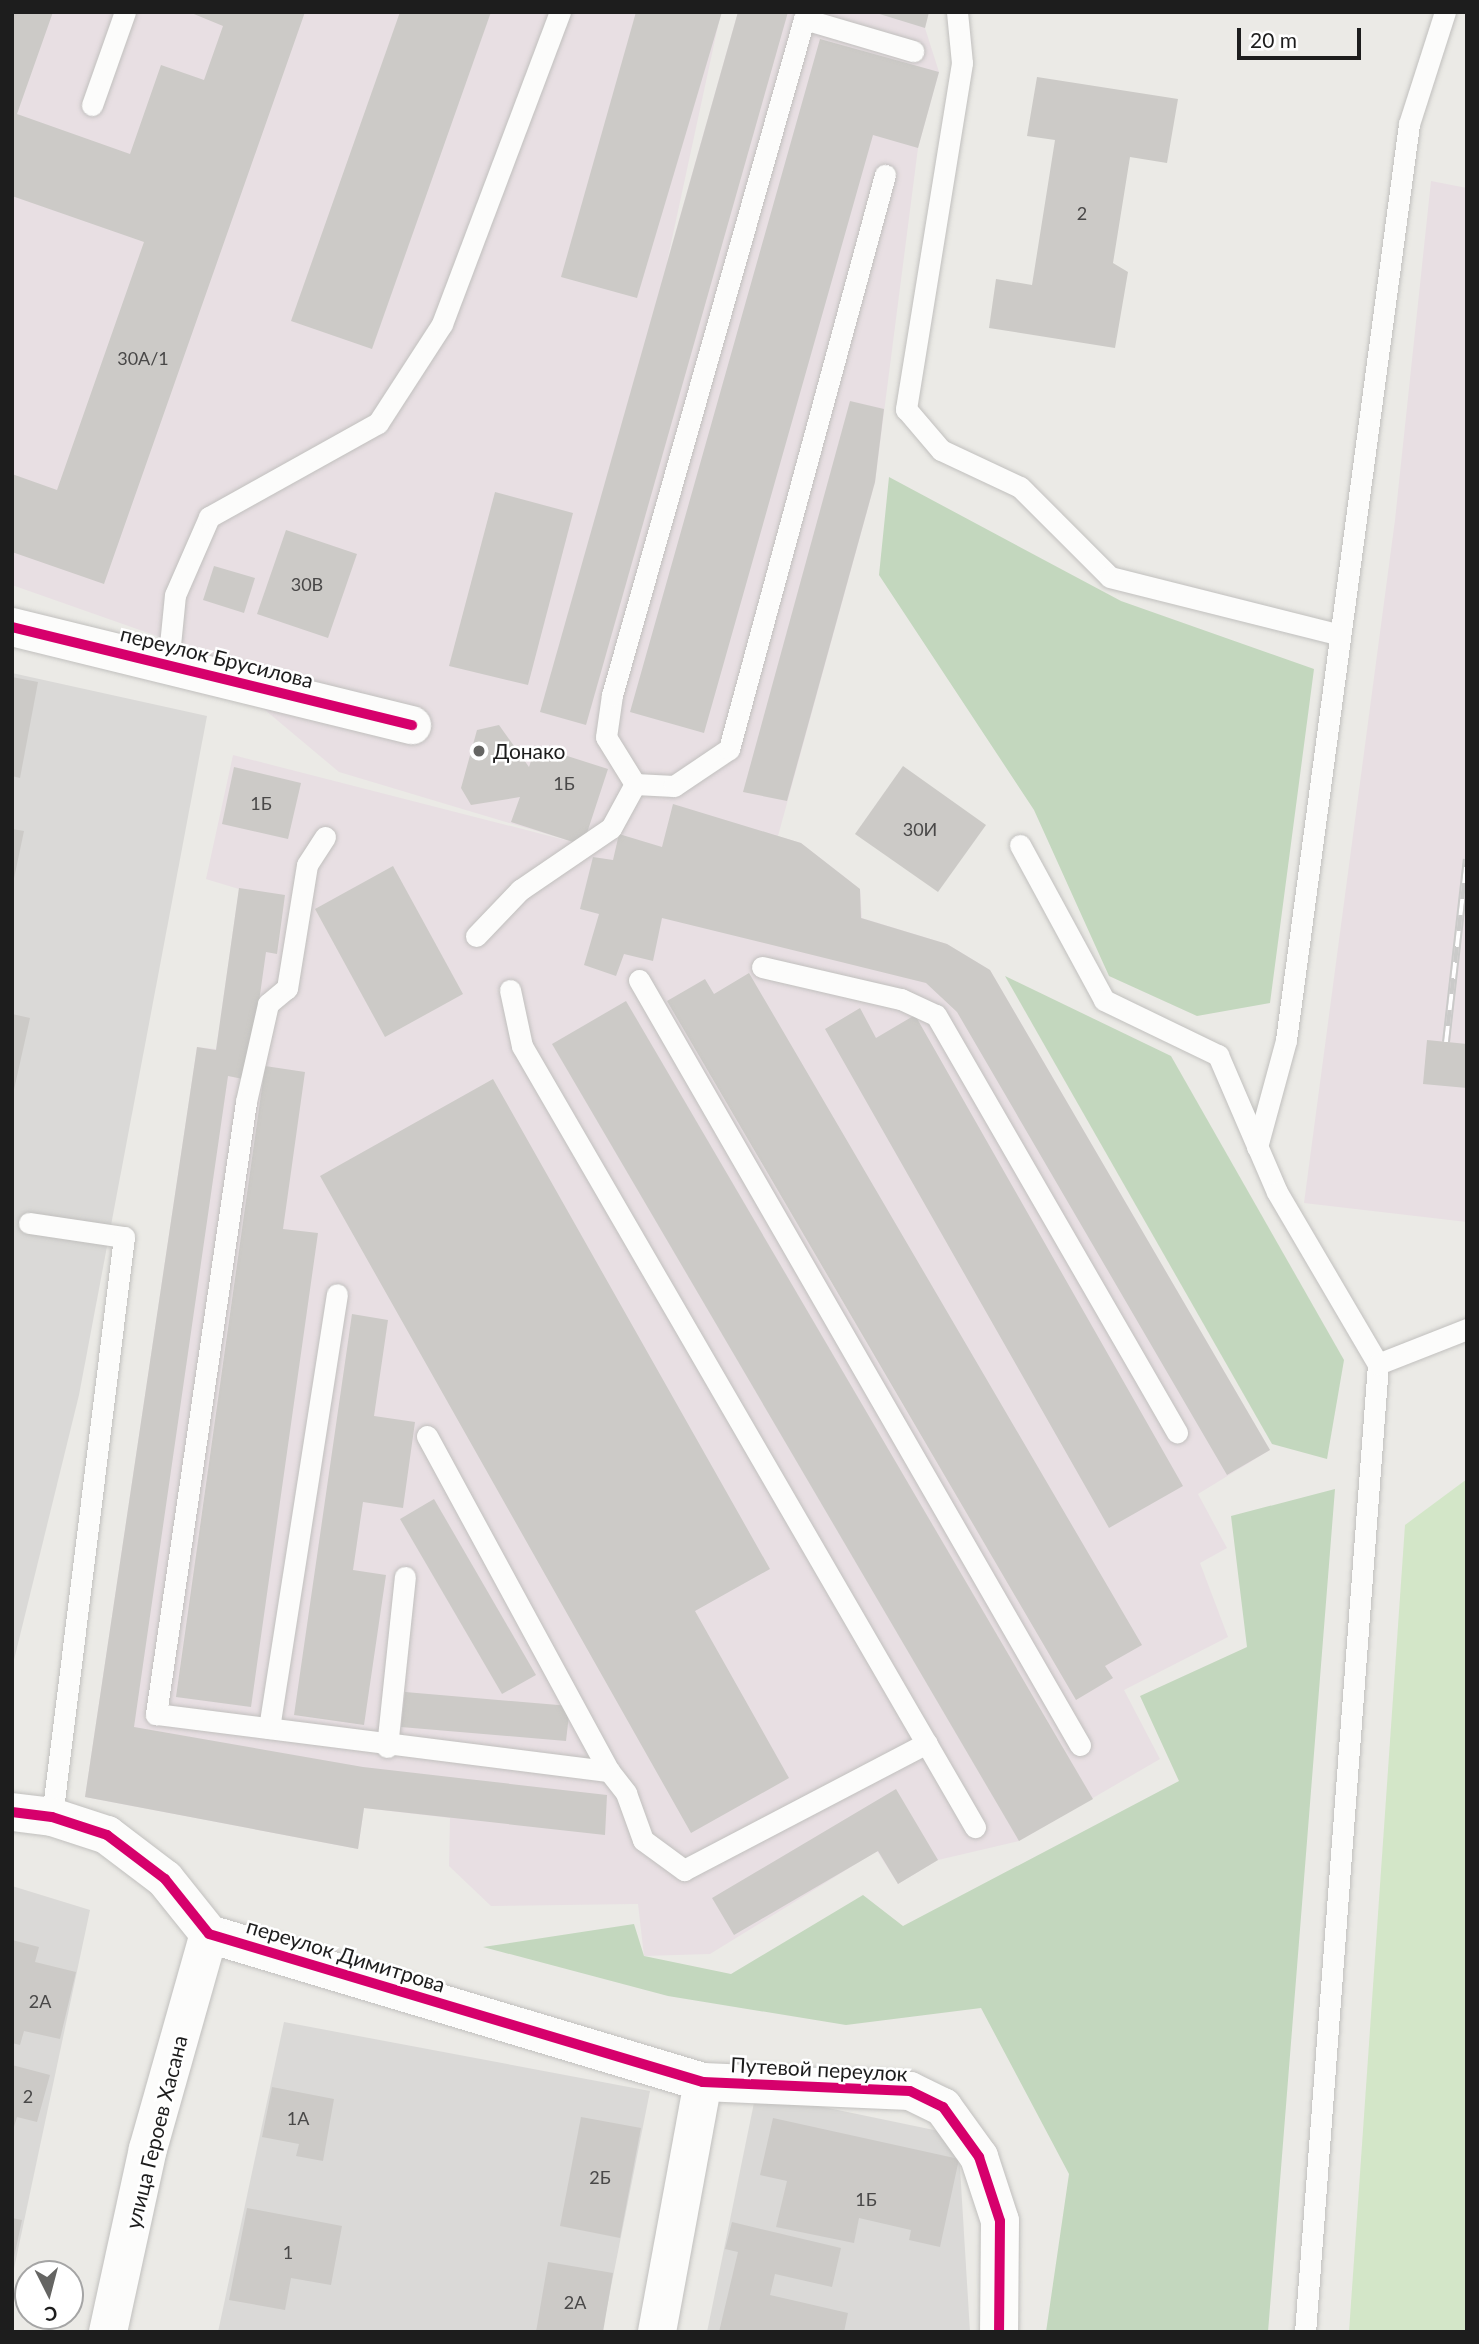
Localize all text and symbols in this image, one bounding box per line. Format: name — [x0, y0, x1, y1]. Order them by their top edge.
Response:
scale bar — [1241, 14, 1365, 58]
text: 20 m — [1250, 27, 1297, 52]
house number: 2 — [1077, 202, 1087, 224]
house number: 30А/1 — [117, 347, 169, 369]
house number: 30В — [291, 573, 323, 595]
street label: переулок Брусилова — [118, 621, 316, 693]
place label: Донако — [493, 738, 565, 764]
marker: Донако — [471, 743, 487, 759]
house number: 1Б — [553, 772, 575, 794]
house number: 1Б — [250, 792, 272, 814]
house number: 30И — [903, 818, 937, 840]
street label: переулок Димитрова — [244, 1913, 448, 1997]
house number: 2А — [29, 1990, 51, 2012]
street label: улица Героев Хасана — [120, 2033, 192, 2231]
street label: Путевой переулок — [730, 2052, 908, 2086]
house number: 2 — [23, 2085, 33, 2107]
house number: 1А — [287, 2107, 309, 2129]
house number: 2Б — [589, 2166, 611, 2188]
house number: 1Б — [855, 2188, 877, 2210]
house number: 1 — [283, 2241, 293, 2263]
north arrow — [14, 2260, 84, 2330]
house number: 2А — [564, 2291, 586, 2313]
text: С — [44, 2302, 59, 2326]

